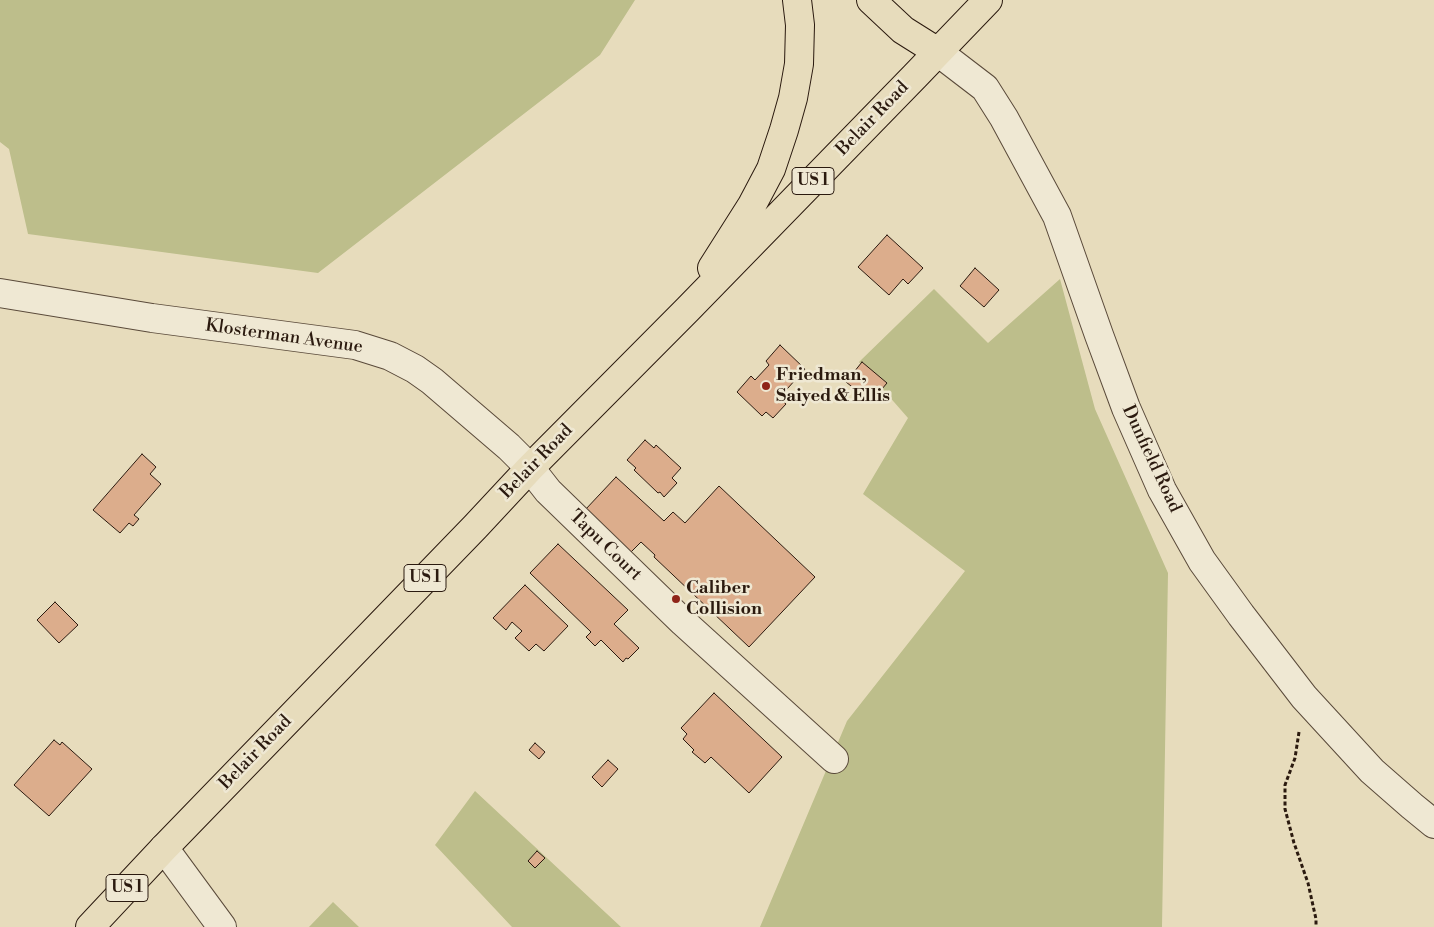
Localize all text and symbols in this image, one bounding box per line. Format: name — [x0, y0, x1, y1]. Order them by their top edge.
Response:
street label: Belair Road — [832, 77, 914, 161]
road number: US 1 — [792, 168, 834, 195]
street label: Klosterman Avenue — [204, 315, 364, 359]
place label: Friedman, Saiyed & Ellis — [776, 365, 890, 408]
marker: Friedman, Saiyed & Ellis — [760, 380, 772, 392]
street label: Dunfield Road — [1117, 402, 1185, 516]
street label: Belair Road — [496, 420, 578, 504]
street label: Tapu Court — [564, 506, 646, 586]
road number: US 1 — [404, 564, 446, 592]
place label: Caliber Collision — [686, 578, 762, 620]
marker: Caliber Collision — [670, 593, 682, 605]
street label: Belair Road — [215, 711, 297, 795]
road number: US 1 — [106, 874, 148, 901]

